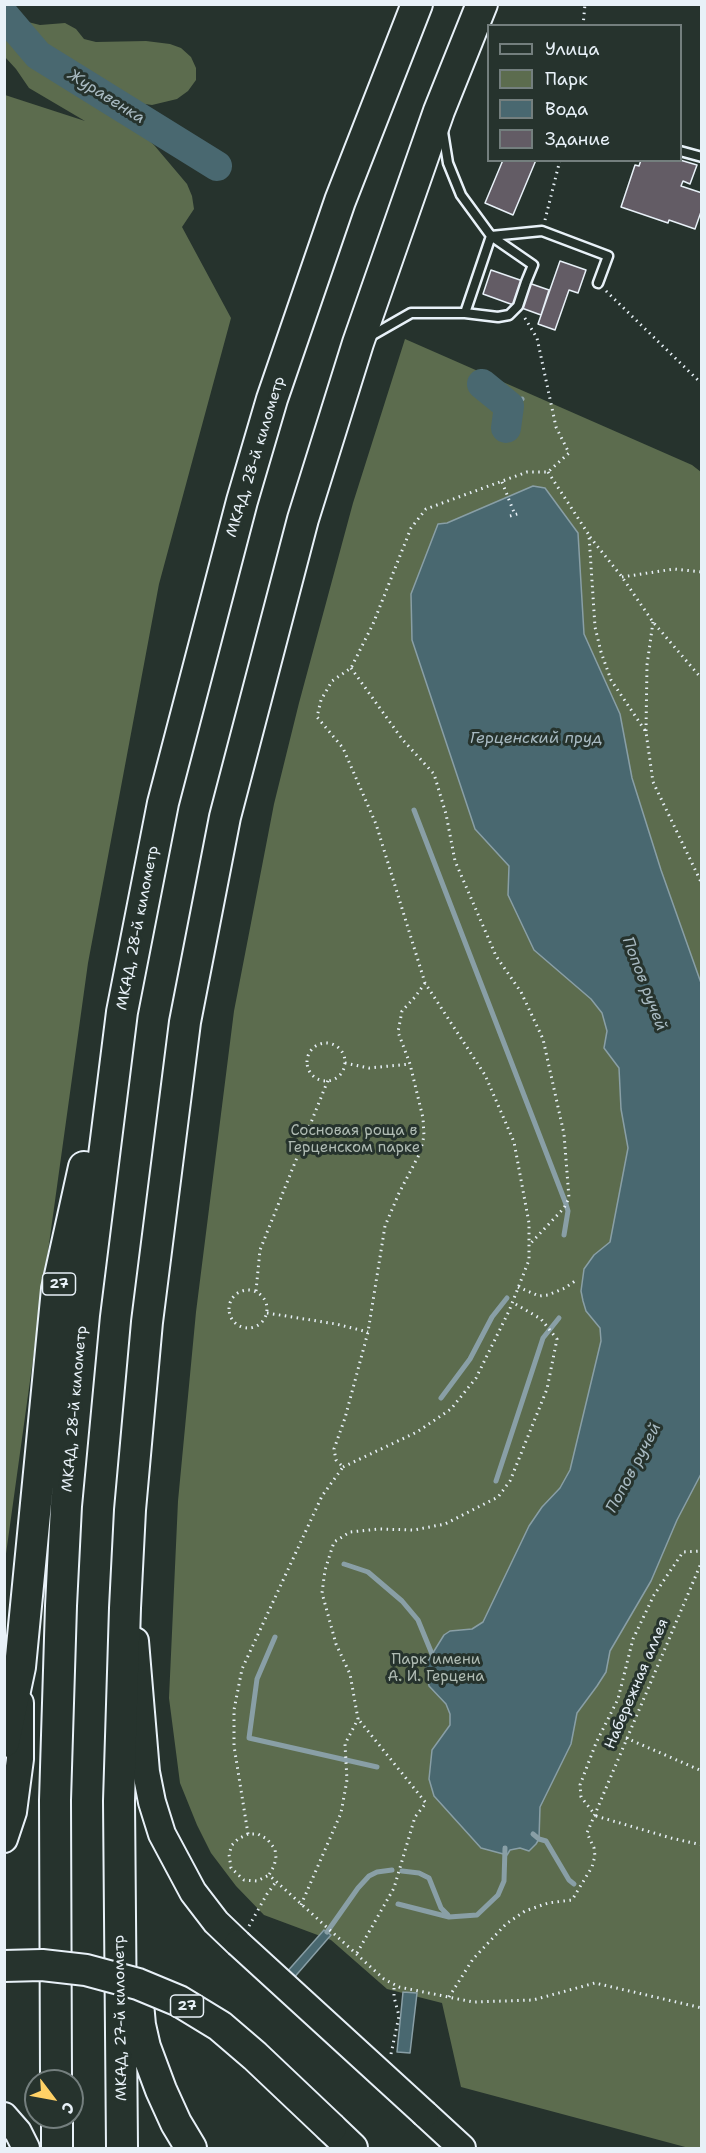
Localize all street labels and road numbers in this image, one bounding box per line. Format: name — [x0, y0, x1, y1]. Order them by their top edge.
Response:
street label: МКАД, 28-й километр — [223, 374, 289, 540]
street label: МКАД, 28-й километр — [113, 844, 163, 1012]
road number: 27 — [42, 1273, 76, 1295]
street label: МКАД, 28-й километр — [59, 1325, 91, 1493]
street label: Набережная аллея — [601, 1616, 673, 1752]
street label: МКАД, 27-й километр — [111, 1935, 131, 2101]
road number: 27 — [170, 1995, 204, 2017]

